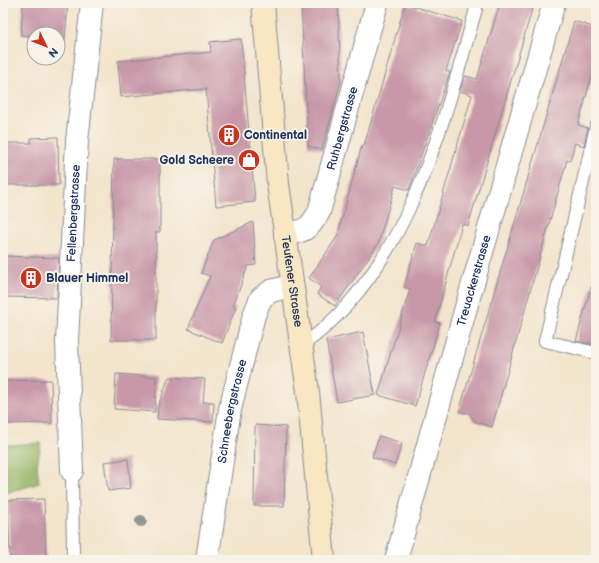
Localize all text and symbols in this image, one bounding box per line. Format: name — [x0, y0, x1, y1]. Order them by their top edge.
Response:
north arrow — [26, 26, 66, 66]
text: N — [45, 45, 61, 60]
street label: Ruhbergstrasse — [323, 85, 361, 172]
building icon: Continental — [216, 122, 242, 148]
place label: Continental — [244, 128, 307, 143]
shop icon: Gold Scheere — [236, 147, 262, 173]
place label: Gold Scheere — [159, 153, 234, 168]
street label: Fellenbergstrasse — [63, 164, 83, 262]
street label: Treuackerstrasse — [454, 233, 494, 328]
street label: Teufener Strasse — [278, 235, 306, 328]
building icon: Blauer Himmel — [18, 265, 44, 291]
place label: Blauer Himmel — [46, 271, 128, 286]
street label: Schneebergstrasse — [214, 358, 250, 464]

